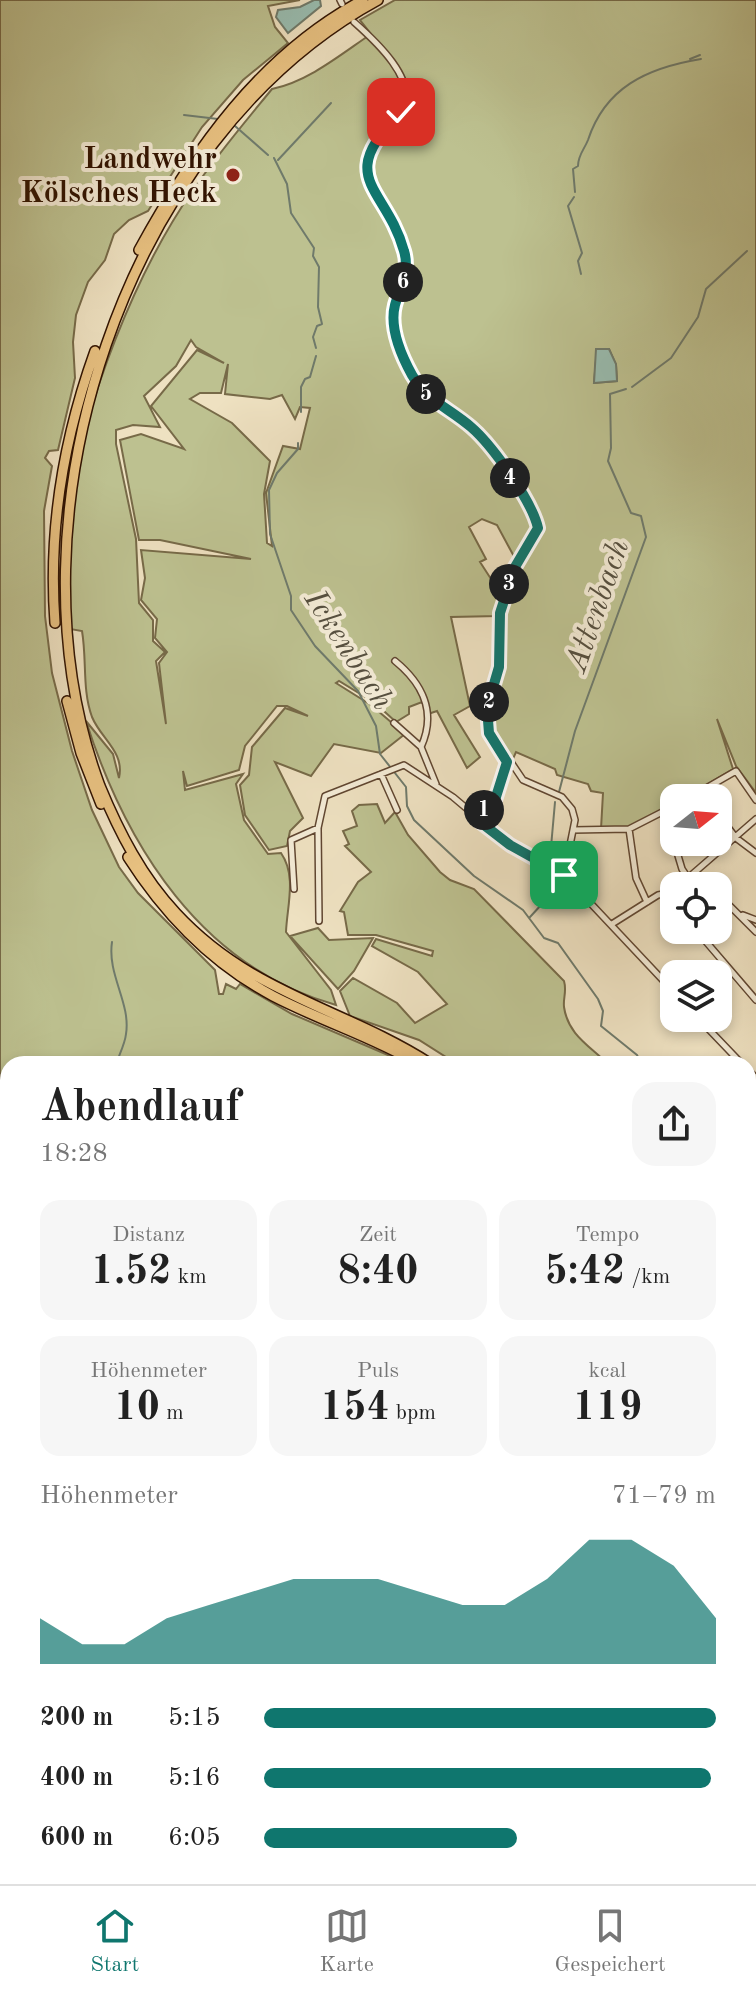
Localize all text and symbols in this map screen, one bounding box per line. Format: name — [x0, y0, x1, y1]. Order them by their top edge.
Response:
pin — [367, 78, 435, 146]
icon: check — [379, 90, 423, 134]
place label: Landwehr Kölsches Heck — [21, 145, 217, 209]
marker: Landwehr Kölsches Heck — [224, 166, 242, 184]
pin: 6 — [383, 262, 423, 302]
text: 6 — [397, 271, 409, 293]
pin: 5 — [406, 374, 446, 414]
text: 5 — [420, 383, 432, 405]
pin: 4 — [490, 458, 530, 498]
text: 4 — [504, 467, 516, 489]
water label: Attenbach — [561, 536, 636, 678]
pin: 3 — [489, 564, 529, 604]
text: 3 — [503, 573, 515, 595]
water label: Ickenbach — [297, 584, 398, 716]
pin: 2 — [469, 682, 509, 722]
text: 2 — [483, 691, 495, 713]
north arrow — [660, 784, 732, 856]
map controls — [660, 784, 732, 1032]
pin: 1 — [464, 790, 504, 830]
text: 1 — [478, 799, 490, 821]
pin — [530, 841, 598, 909]
icon: arrive — [542, 853, 586, 897]
button: locate — [660, 872, 732, 944]
button: layers — [660, 960, 732, 1032]
button: share — [632, 1082, 716, 1166]
text: Abendlauf — [40, 1086, 241, 1130]
text: 18:28 — [40, 1141, 108, 1167]
text: Distanz — [112, 1224, 185, 1246]
text: Zeit — [359, 1224, 397, 1246]
text: Tempo — [575, 1224, 639, 1246]
text: 1.52 — [91, 1253, 172, 1293]
text: 8:40 — [338, 1253, 418, 1293]
text: 5:42 — [544, 1253, 625, 1293]
text: km — [172, 1266, 207, 1288]
text: /km — [625, 1266, 670, 1288]
text: Höhenmeter — [90, 1360, 207, 1382]
text: Puls — [357, 1360, 399, 1382]
text: kcal — [588, 1360, 626, 1382]
text: 10 — [114, 1389, 160, 1429]
text: 154 — [320, 1389, 390, 1429]
text: 119 — [573, 1389, 642, 1429]
text: m — [160, 1402, 184, 1424]
text: bpm — [390, 1402, 436, 1424]
text: Höhenmeter — [40, 1483, 178, 1509]
text: 71–79 m — [612, 1483, 716, 1509]
text: 200 m — [40, 1705, 113, 1731]
text: 5:15 — [168, 1705, 221, 1731]
text: 400 m — [40, 1765, 113, 1791]
text: 5:16 — [168, 1765, 221, 1791]
text: 600 m — [40, 1825, 113, 1851]
text: 6:05 — [168, 1825, 221, 1851]
tab: Start — [90, 1904, 139, 1979]
tab: Karte — [320, 1904, 374, 1979]
tab: Gespeichert — [554, 1904, 666, 1979]

